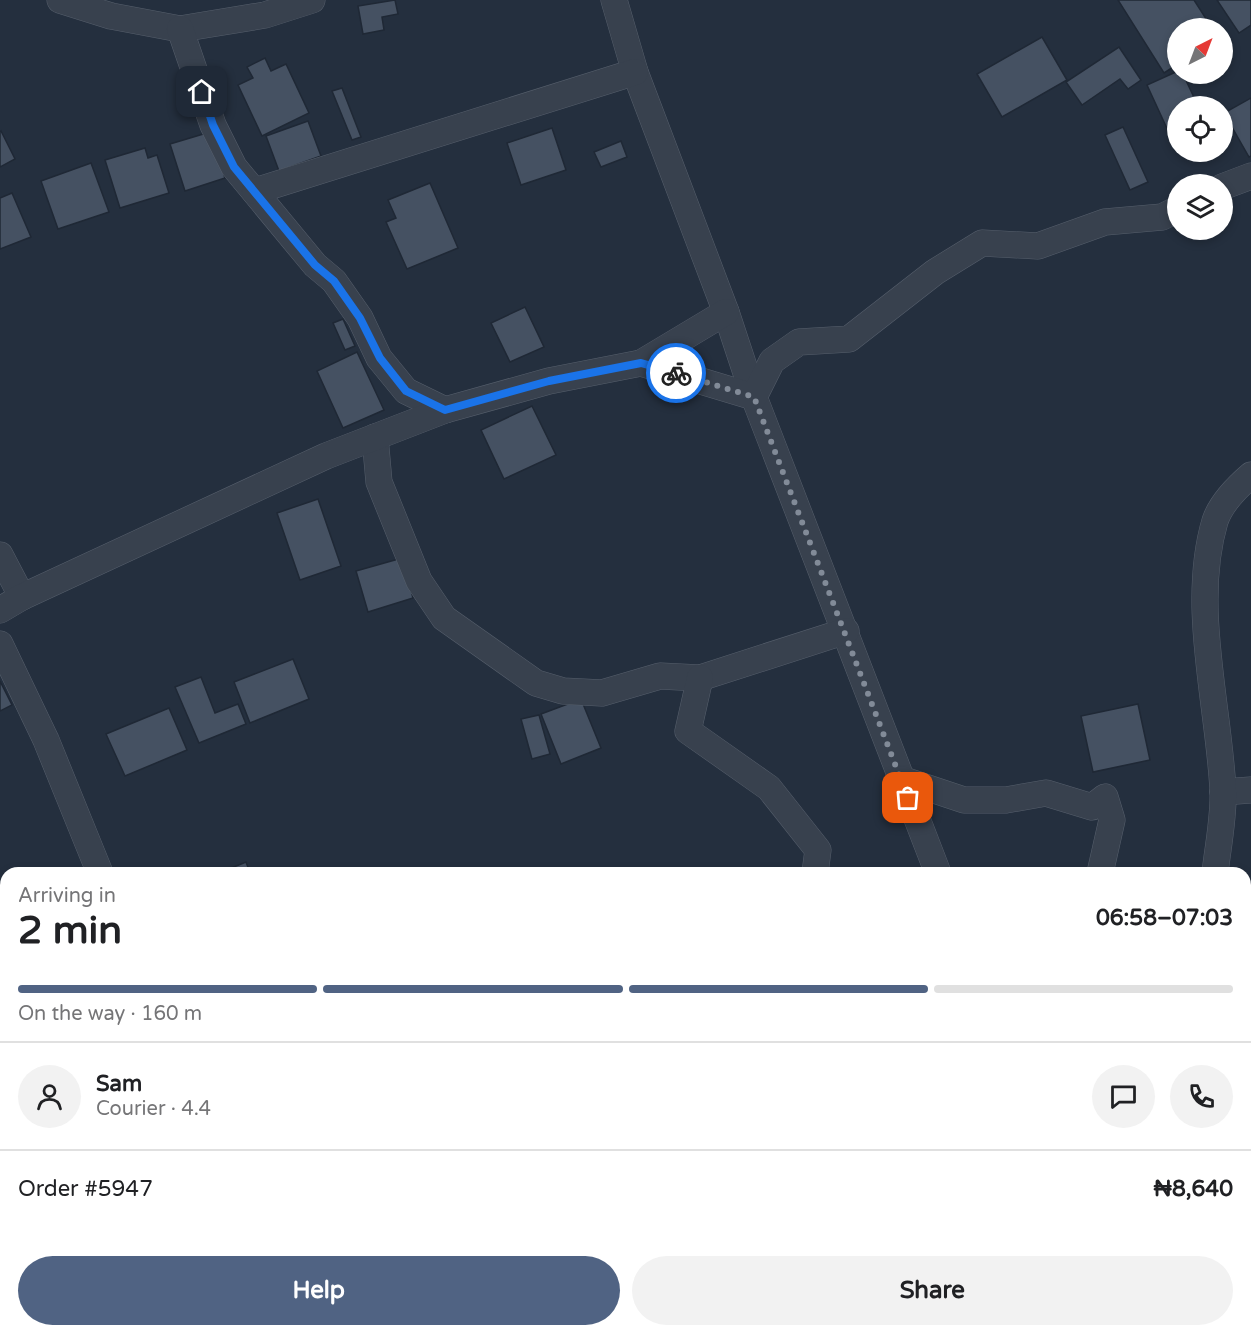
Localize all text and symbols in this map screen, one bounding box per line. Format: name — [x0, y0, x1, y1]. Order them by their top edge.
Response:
north arrow — [1167, 18, 1233, 84]
map controls — [1167, 18, 1233, 240]
pin — [176, 66, 227, 117]
icon: home — [185, 75, 218, 108]
button: locate — [1167, 96, 1233, 162]
button: layers — [1167, 174, 1233, 240]
courier — [646, 343, 706, 403]
icon: bike — [660, 357, 693, 390]
pin — [882, 772, 933, 823]
icon: bag — [891, 781, 924, 814]
text: Arriving in — [18, 884, 116, 908]
text: 06:58–07:03 — [1096, 905, 1233, 931]
text: 2 min — [18, 907, 122, 954]
text: On the way · 160 m — [18, 1002, 202, 1026]
button: person — [18, 1065, 81, 1128]
button: chat — [1092, 1065, 1155, 1128]
button: phone — [1170, 1065, 1233, 1128]
text: Sam — [96, 1071, 142, 1097]
text: Courier · 4.4 — [96, 1097, 211, 1121]
text: Order #5947 — [18, 1176, 153, 1202]
text: ₦8,640 — [1154, 1176, 1233, 1202]
button: Help — [18, 1256, 620, 1325]
button: Share — [632, 1256, 1233, 1325]

